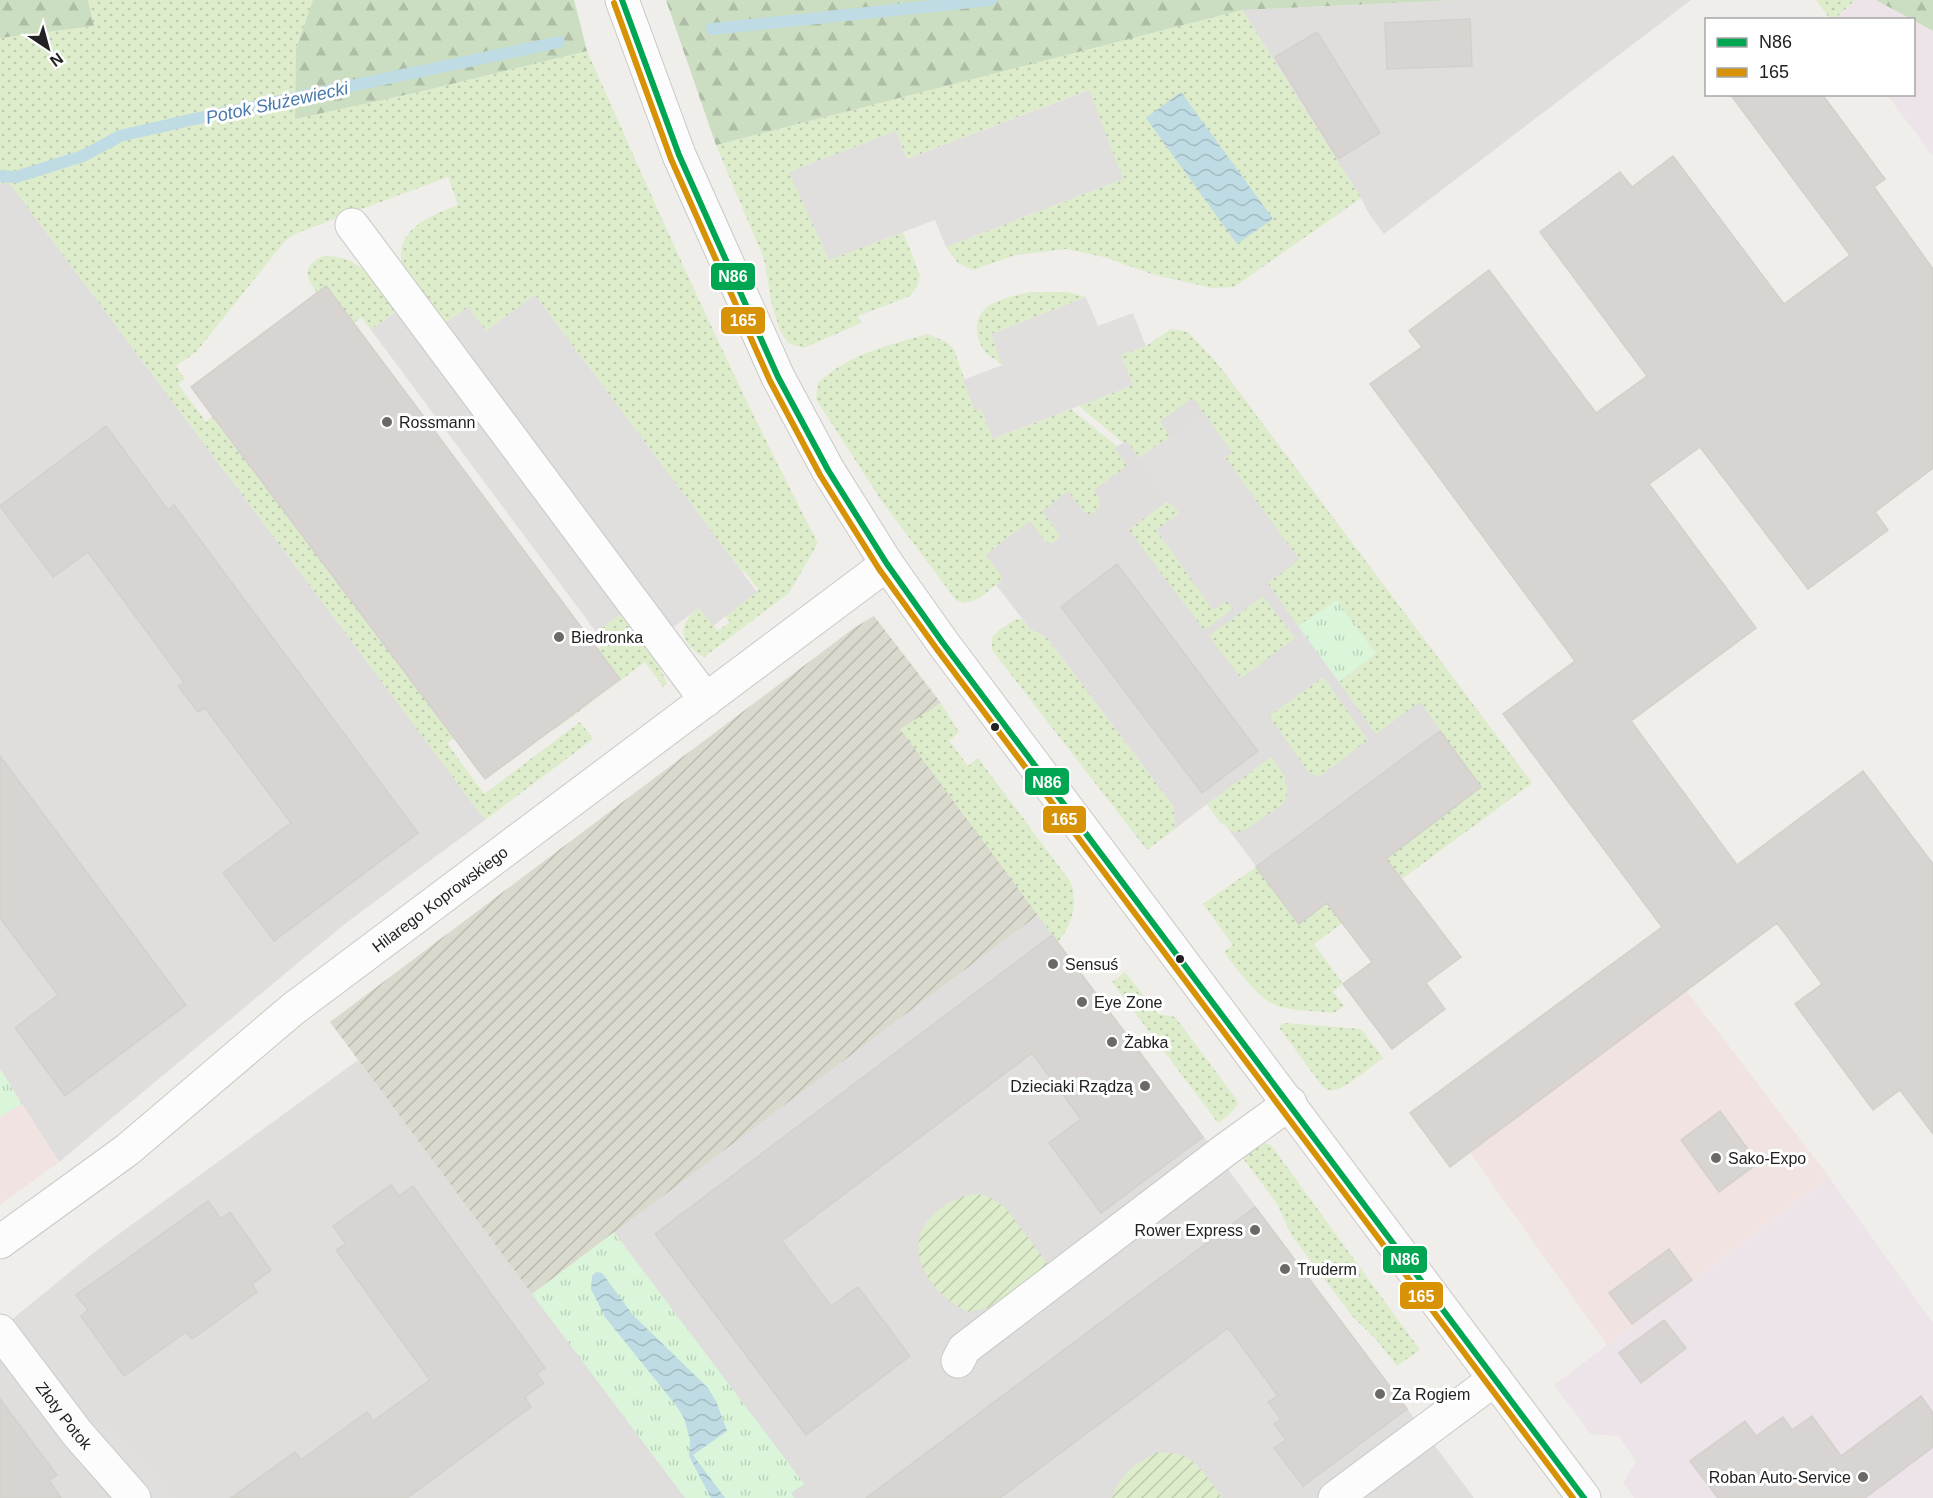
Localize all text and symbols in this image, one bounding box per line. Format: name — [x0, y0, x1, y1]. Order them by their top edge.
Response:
north arrow — [18, 18, 78, 78]
legend — [1705, 18, 1915, 96]
text: N86 — [1759, 32, 1792, 52]
text: N — [47, 49, 66, 70]
text: 165 — [1759, 62, 1789, 82]
water label: Potok Służewiecki — [204, 78, 351, 128]
line badge: N86 — [710, 262, 756, 291]
text: N86 — [718, 268, 748, 285]
line badge: 165 — [720, 306, 766, 335]
text: 165 — [730, 312, 756, 329]
place label: Rossmann — [399, 414, 475, 431]
marker: Rossmann — [380, 415, 394, 429]
place label: Biedronka — [571, 629, 643, 646]
marker: Biedronka — [552, 630, 566, 644]
unlabelled marker — [989, 721, 1001, 733]
line badge: N86 — [1024, 767, 1070, 796]
text: N86 — [1032, 774, 1062, 791]
line badge: 165 — [1042, 805, 1087, 834]
text: 165 — [1051, 811, 1077, 828]
street label: Hilarego Koprowskiego — [369, 843, 511, 955]
unlabelled marker — [1174, 953, 1186, 965]
place label: Sensuś — [1065, 956, 1118, 973]
marker: Sensuś — [1046, 957, 1060, 971]
place label: Eye Zone — [1094, 994, 1163, 1011]
marker: Eye Zone — [1075, 995, 1089, 1009]
place label: Żabka — [1124, 1033, 1169, 1051]
marker: Żabka — [1105, 1035, 1119, 1049]
place label: Dzieciaki Rządzą — [1010, 1078, 1133, 1095]
marker: Dzieciaki Rządzą — [1138, 1079, 1152, 1093]
place label: Sako-Expo — [1728, 1150, 1806, 1167]
marker: Sako-Expo — [1709, 1151, 1723, 1165]
place label: Rower Express — [1135, 1222, 1243, 1239]
marker: Rower Express — [1248, 1223, 1262, 1237]
line badge: N86 — [1382, 1245, 1428, 1274]
text: N86 — [1390, 1251, 1420, 1268]
place label: Truderm — [1297, 1261, 1357, 1278]
marker: Truderm — [1278, 1262, 1292, 1276]
line badge: 165 — [1399, 1281, 1444, 1310]
text: 165 — [1408, 1288, 1434, 1305]
street label: Złoty Potok — [33, 1379, 96, 1453]
place label: Za Rogiem — [1392, 1386, 1470, 1403]
marker: Za Rogiem — [1373, 1387, 1387, 1401]
place label: Roban Auto-Service — [1709, 1469, 1851, 1486]
marker: Roban Auto-Service — [1856, 1470, 1870, 1484]

